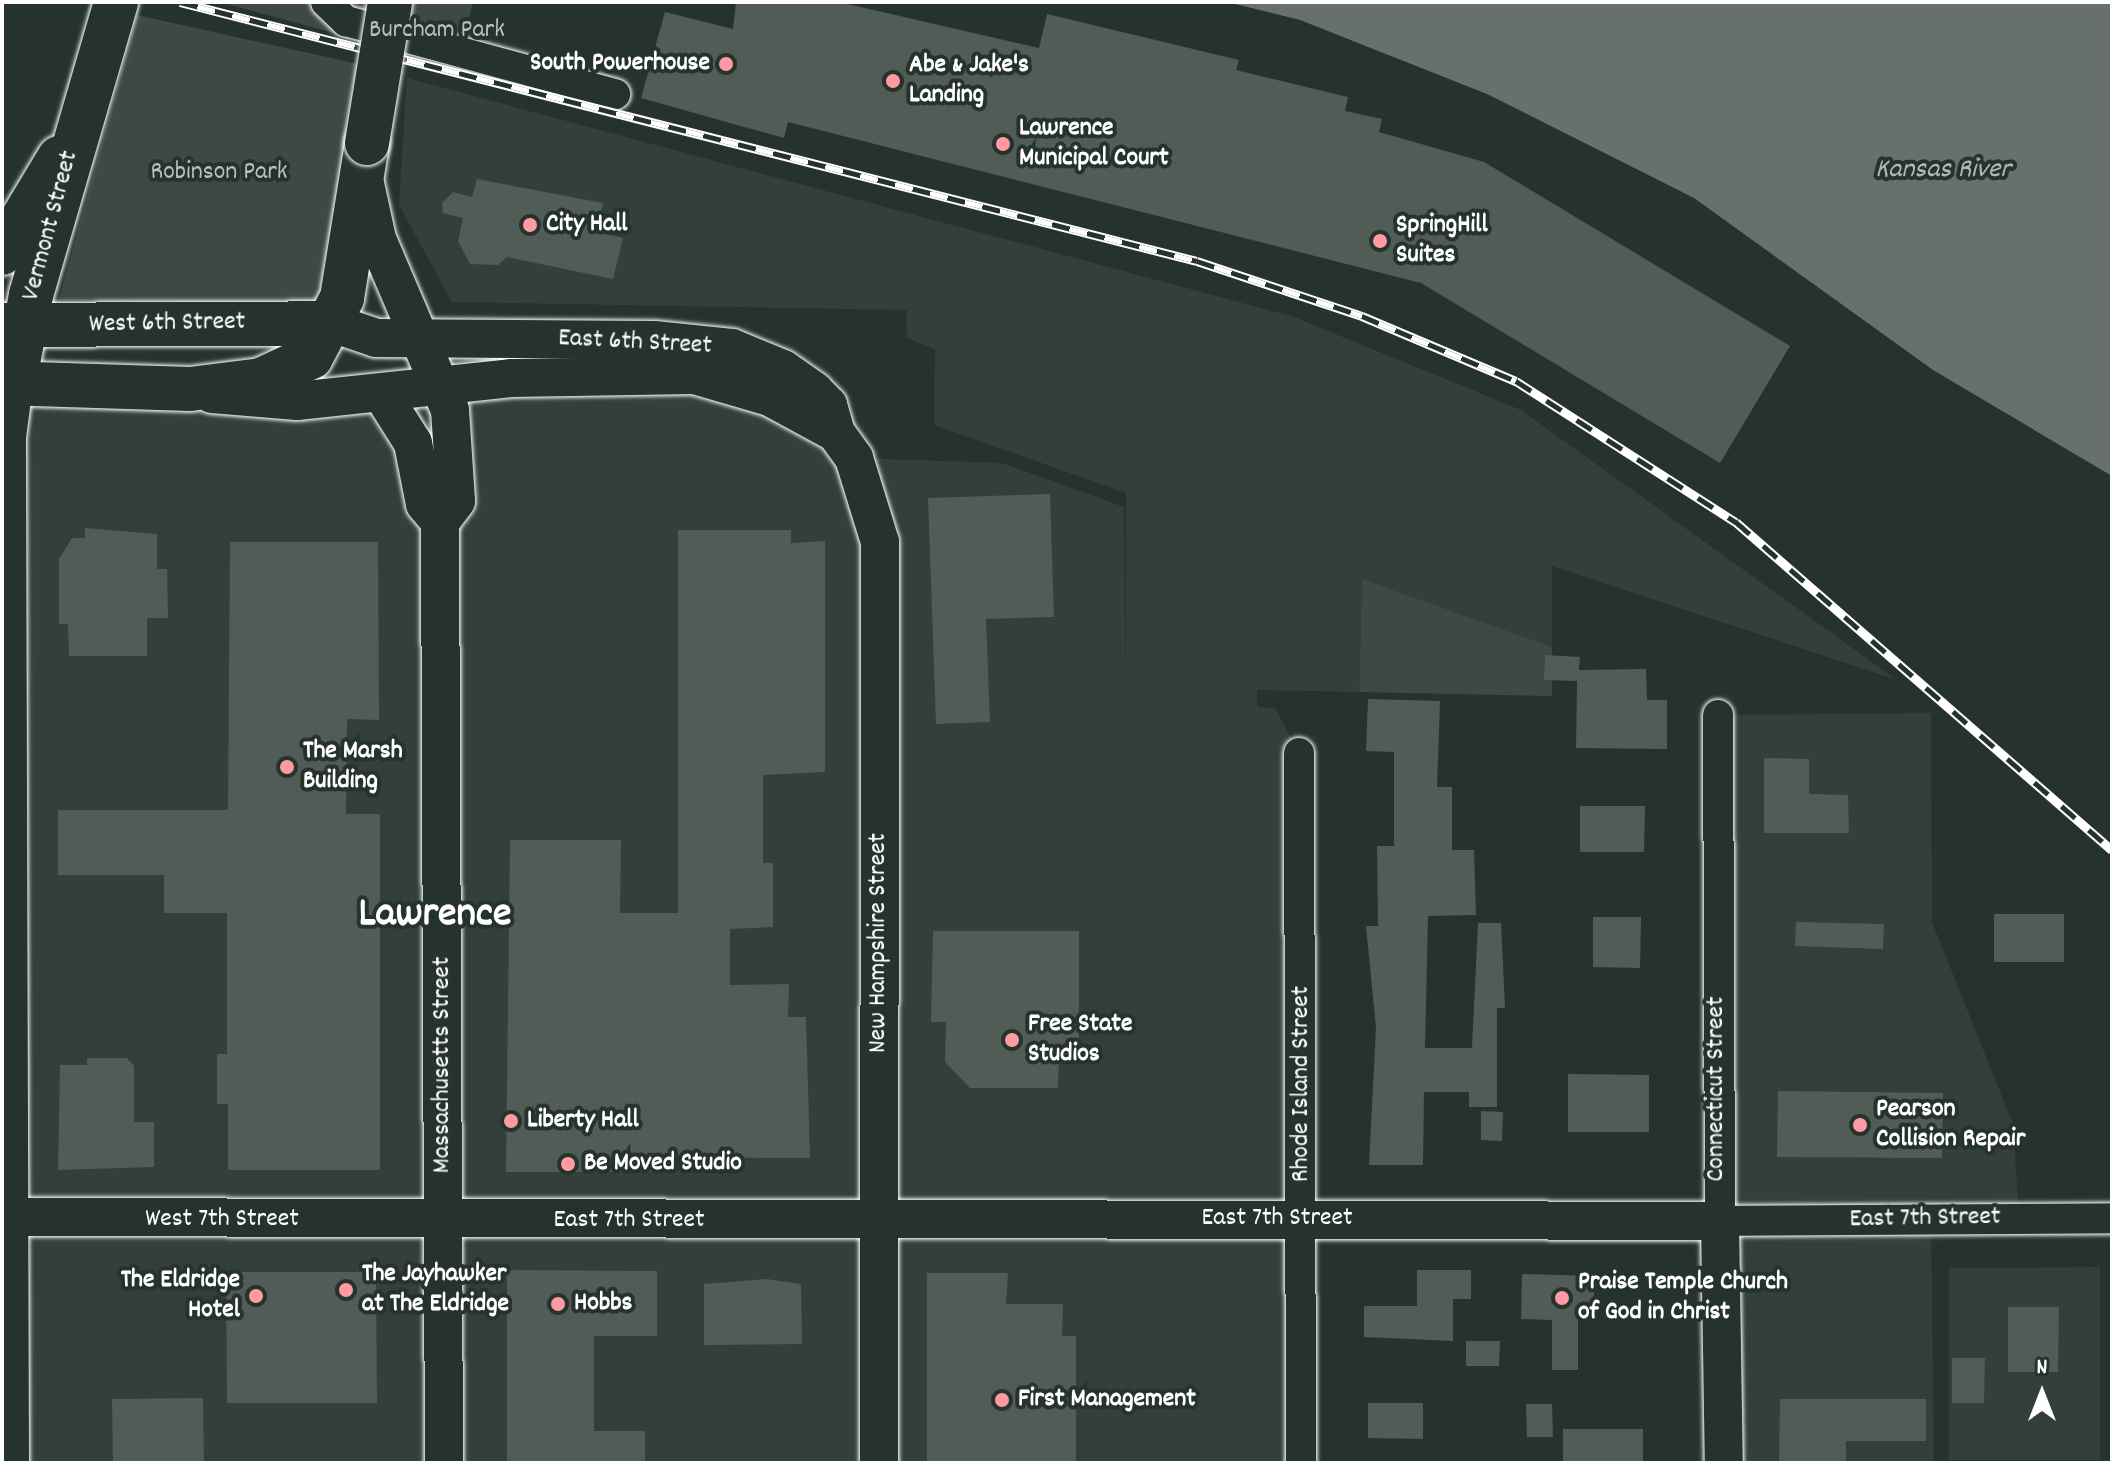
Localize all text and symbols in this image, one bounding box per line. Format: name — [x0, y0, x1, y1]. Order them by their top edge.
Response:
park label: Burcham Park — [369, 15, 505, 47]
place label: South Powerhouse — [530, 48, 710, 80]
place label: Abe & Jake's Landing — [909, 50, 1029, 112]
marker: South Powerhouse — [717, 55, 735, 73]
marker: Abe & Jake's Landing — [884, 72, 902, 90]
place label: Lawrence Municipal Court — [1019, 113, 1169, 174]
marker: Lawrence Municipal Court — [994, 135, 1012, 153]
street label: Vermont Street — [16, 148, 86, 304]
water label: Kansas River — [1875, 154, 2011, 188]
park label: Robinson Park — [150, 157, 288, 189]
place label: City Hall — [546, 209, 628, 241]
place label: SpringHill Suites — [1396, 210, 1488, 272]
marker: City Hall — [521, 216, 539, 234]
marker: SpringHill Suites — [1371, 232, 1389, 250]
street label: West 6th Street — [89, 307, 245, 341]
street label: East 6th Street — [557, 323, 713, 363]
place label: The Marsh Building — [303, 736, 403, 798]
marker: The Marsh Building — [278, 758, 296, 776]
street label: New Hampshire Street — [863, 833, 895, 1053]
district label: Lawrence — [359, 891, 511, 941]
street label: Massachusetts Street — [427, 957, 459, 1173]
street label: Rhode Island Street — [1286, 986, 1318, 1182]
street label: Connecticut Street — [1701, 996, 1733, 1182]
place label: Free State Studios — [1028, 1009, 1132, 1070]
marker: Free State Studios — [1003, 1031, 1021, 1049]
place label: Pearson Collision Repair — [1876, 1094, 2025, 1156]
place label: Liberty Hall — [527, 1105, 639, 1137]
marker: Liberty Hall — [502, 1112, 520, 1130]
marker: Pearson Collision Repair — [1851, 1116, 1869, 1134]
place label: Be Moved Studio — [584, 1148, 742, 1180]
marker: Be Moved Studio — [559, 1155, 577, 1173]
street label: East 7th Street — [1849, 1202, 2001, 1236]
street label: East 7th Street — [1201, 1203, 1353, 1235]
street label: West 7th Street — [145, 1204, 299, 1236]
street label: East 7th Street — [553, 1205, 705, 1237]
place label: The Jayhawker at The Eldridge — [362, 1259, 509, 1320]
place label: The Eldridge Hotel — [121, 1265, 240, 1326]
place label: Praise Temple Church of God in Christ — [1578, 1267, 1788, 1328]
marker: The Jayhawker at The Eldridge — [337, 1281, 355, 1299]
marker: The Eldridge Hotel — [247, 1287, 265, 1305]
place label: Hobbs — [574, 1288, 632, 1320]
marker: Praise Temple Church of God in Christ — [1553, 1289, 1571, 1307]
marker: Hobbs — [549, 1295, 567, 1313]
north arrow — [2002, 1353, 2082, 1433]
text: N — [2037, 1353, 2047, 1384]
place label: First Management — [1018, 1384, 1196, 1416]
marker: First Management — [993, 1391, 1011, 1409]

